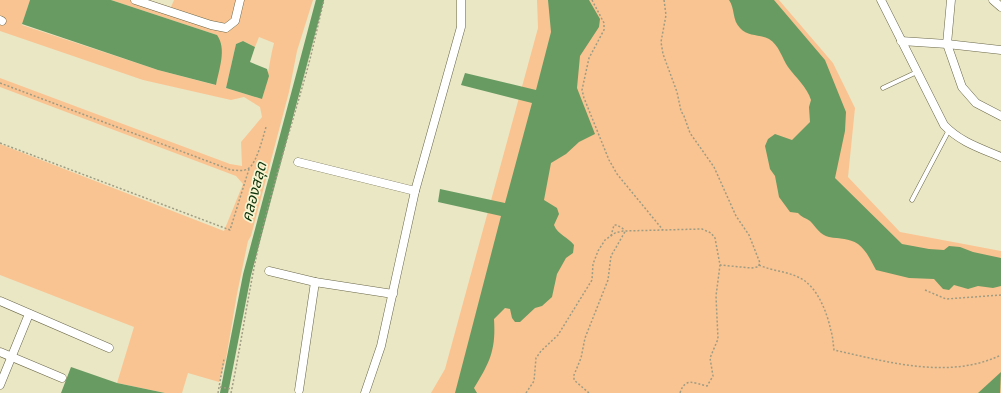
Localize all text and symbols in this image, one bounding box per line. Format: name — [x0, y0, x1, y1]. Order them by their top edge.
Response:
water label: คลองสลุด — [237, 160, 271, 224]

